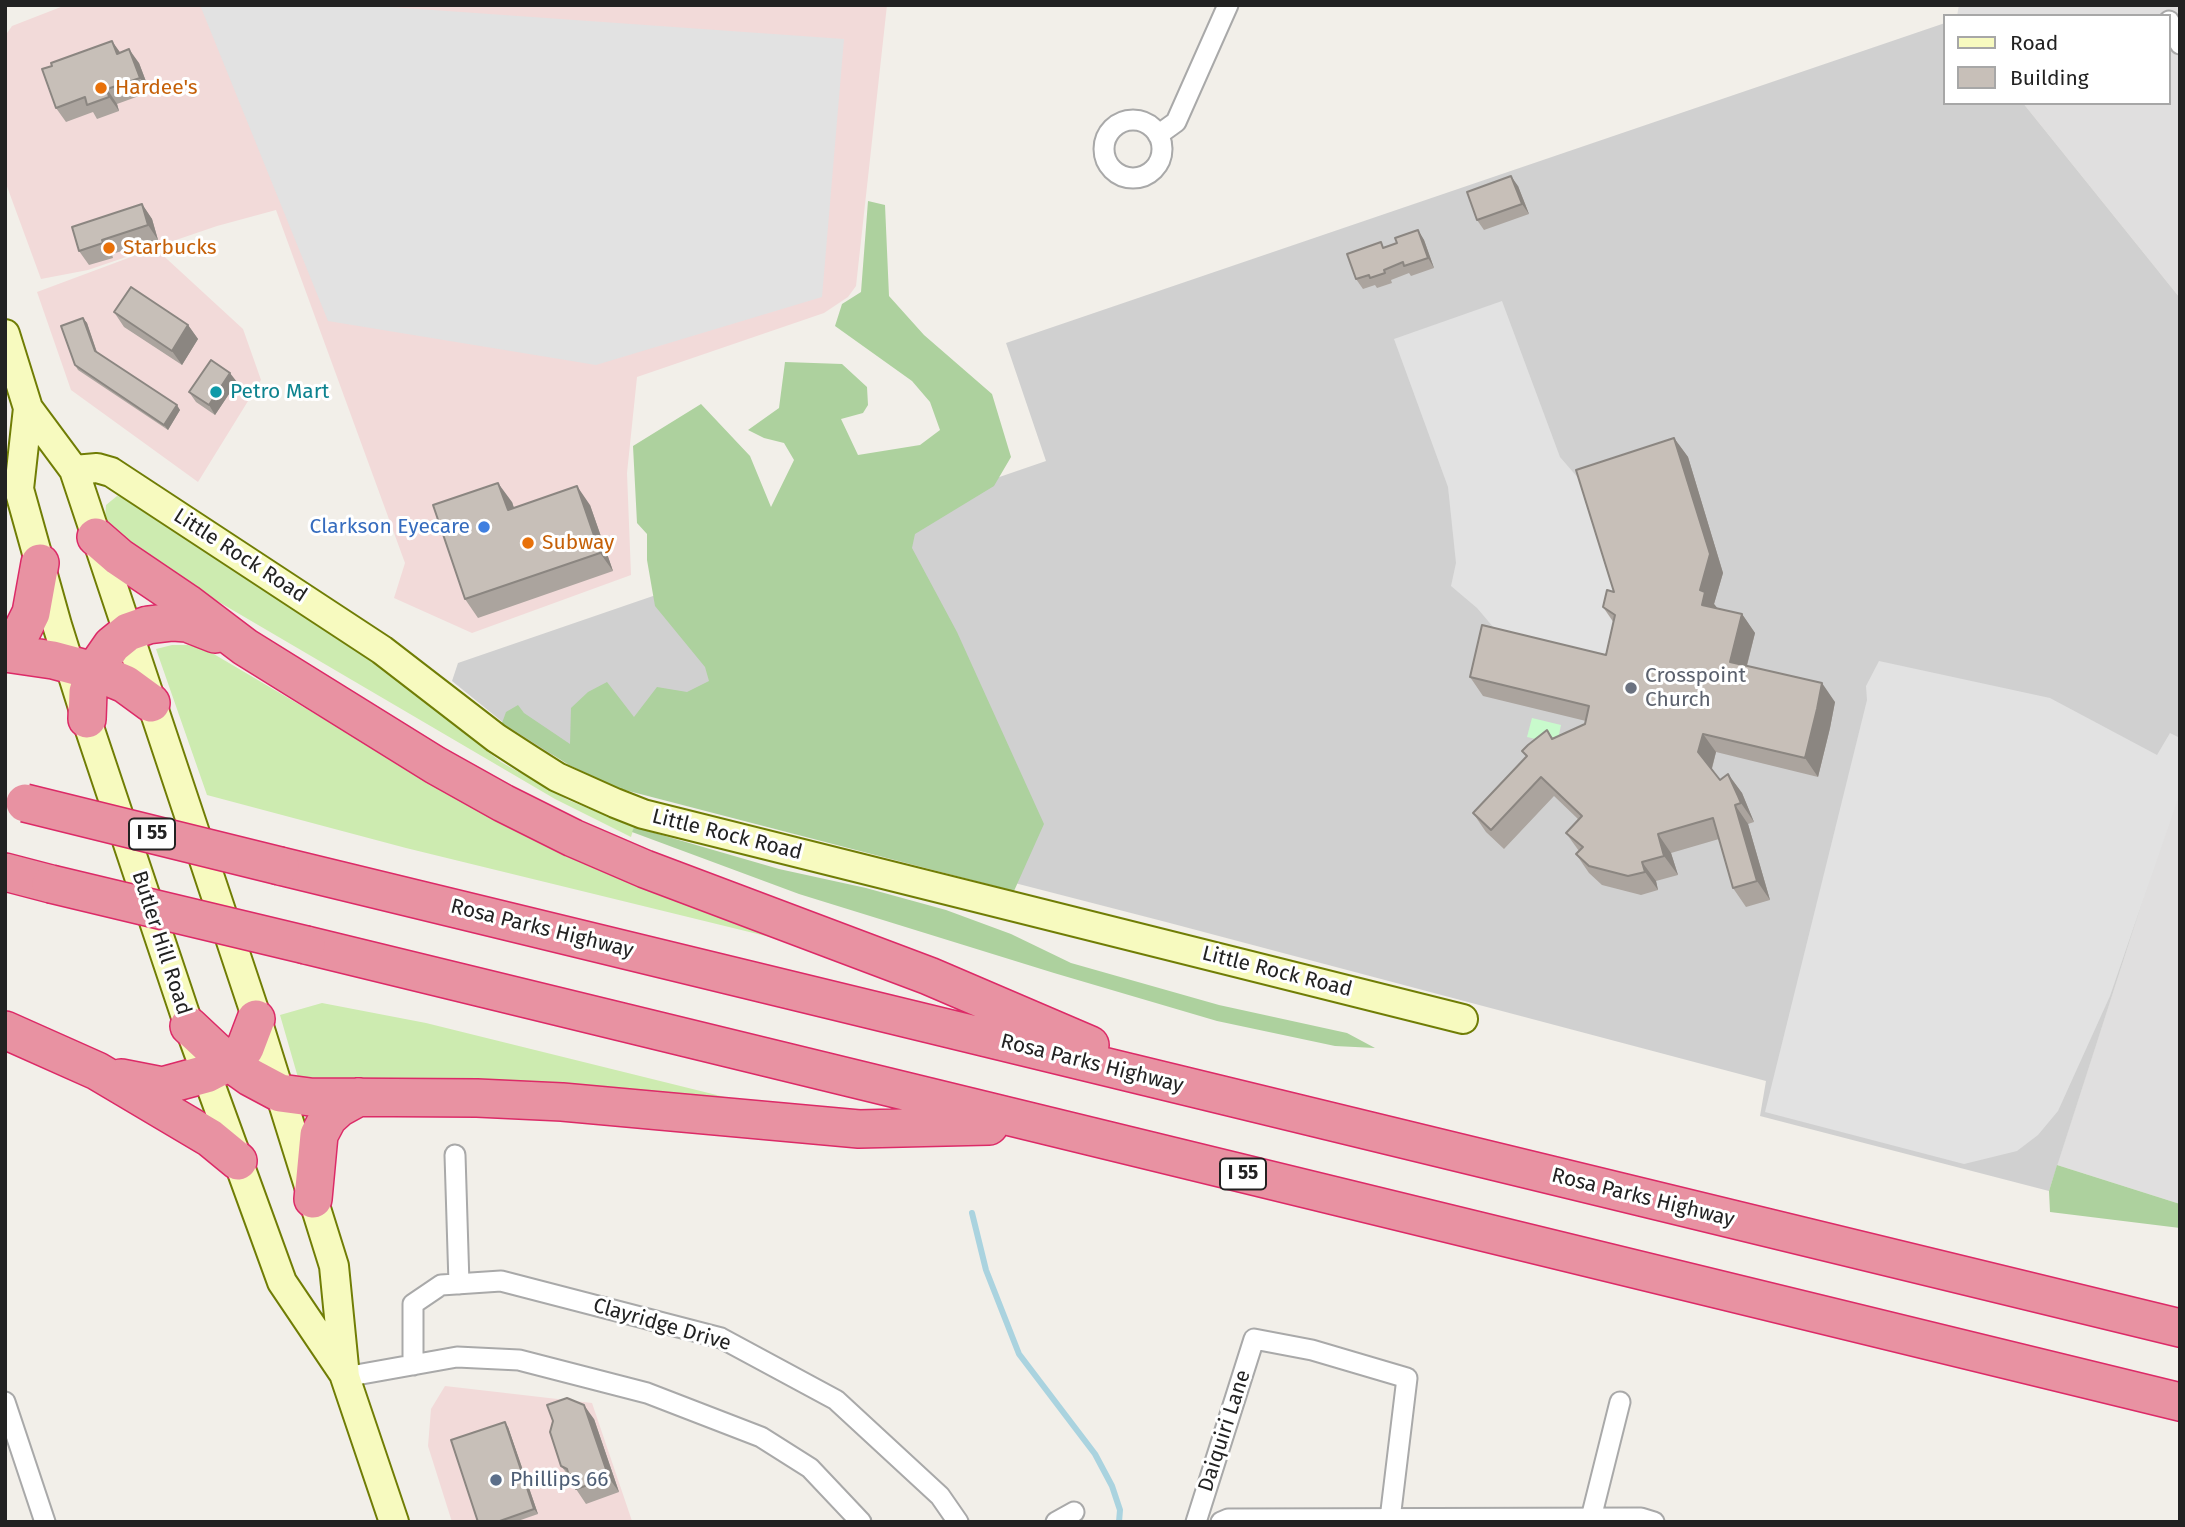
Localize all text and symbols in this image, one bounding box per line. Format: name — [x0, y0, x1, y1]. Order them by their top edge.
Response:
legend — [1944, 14, 2171, 105]
text: Road — [2010, 30, 2058, 56]
text: Building — [2010, 65, 2089, 91]
place label: Hardee's — [115, 75, 198, 101]
marker: Hardee's — [93, 80, 109, 96]
place label: Starbucks — [123, 235, 217, 261]
marker: Starbucks — [101, 240, 117, 256]
place label: Petro Mart — [230, 379, 329, 405]
marker: Petro Mart — [208, 384, 224, 400]
street label: Little Rock Road — [169, 504, 311, 608]
place label: Clarkson Eyecare — [310, 514, 470, 540]
marker: Clarkson Eyecare — [476, 519, 492, 535]
place label: Subway — [542, 530, 614, 556]
marker: Subway — [520, 535, 536, 551]
place label: Crosspoint Church — [1645, 663, 1746, 713]
marker: Crosspoint Church — [1623, 680, 1639, 696]
street label: Little Rock Road — [649, 804, 805, 866]
road number: I 55 — [129, 818, 175, 849]
street label: Butler Hill Road — [126, 868, 196, 1018]
street label: Rosa Parks Highway — [448, 894, 636, 964]
street label: Little Rock Road — [1199, 941, 1355, 1003]
street label: Rosa Parks Highway — [998, 1029, 1186, 1099]
road number: I 55 — [1220, 1158, 1266, 1190]
street label: Rosa Parks Highway — [1549, 1163, 1737, 1233]
street label: Clayridge Drive — [590, 1293, 734, 1357]
street label: Daiquiri Lane — [1193, 1367, 1257, 1495]
place label: Phillips 66 — [510, 1467, 608, 1493]
marker: Phillips 66 — [488, 1472, 504, 1488]

